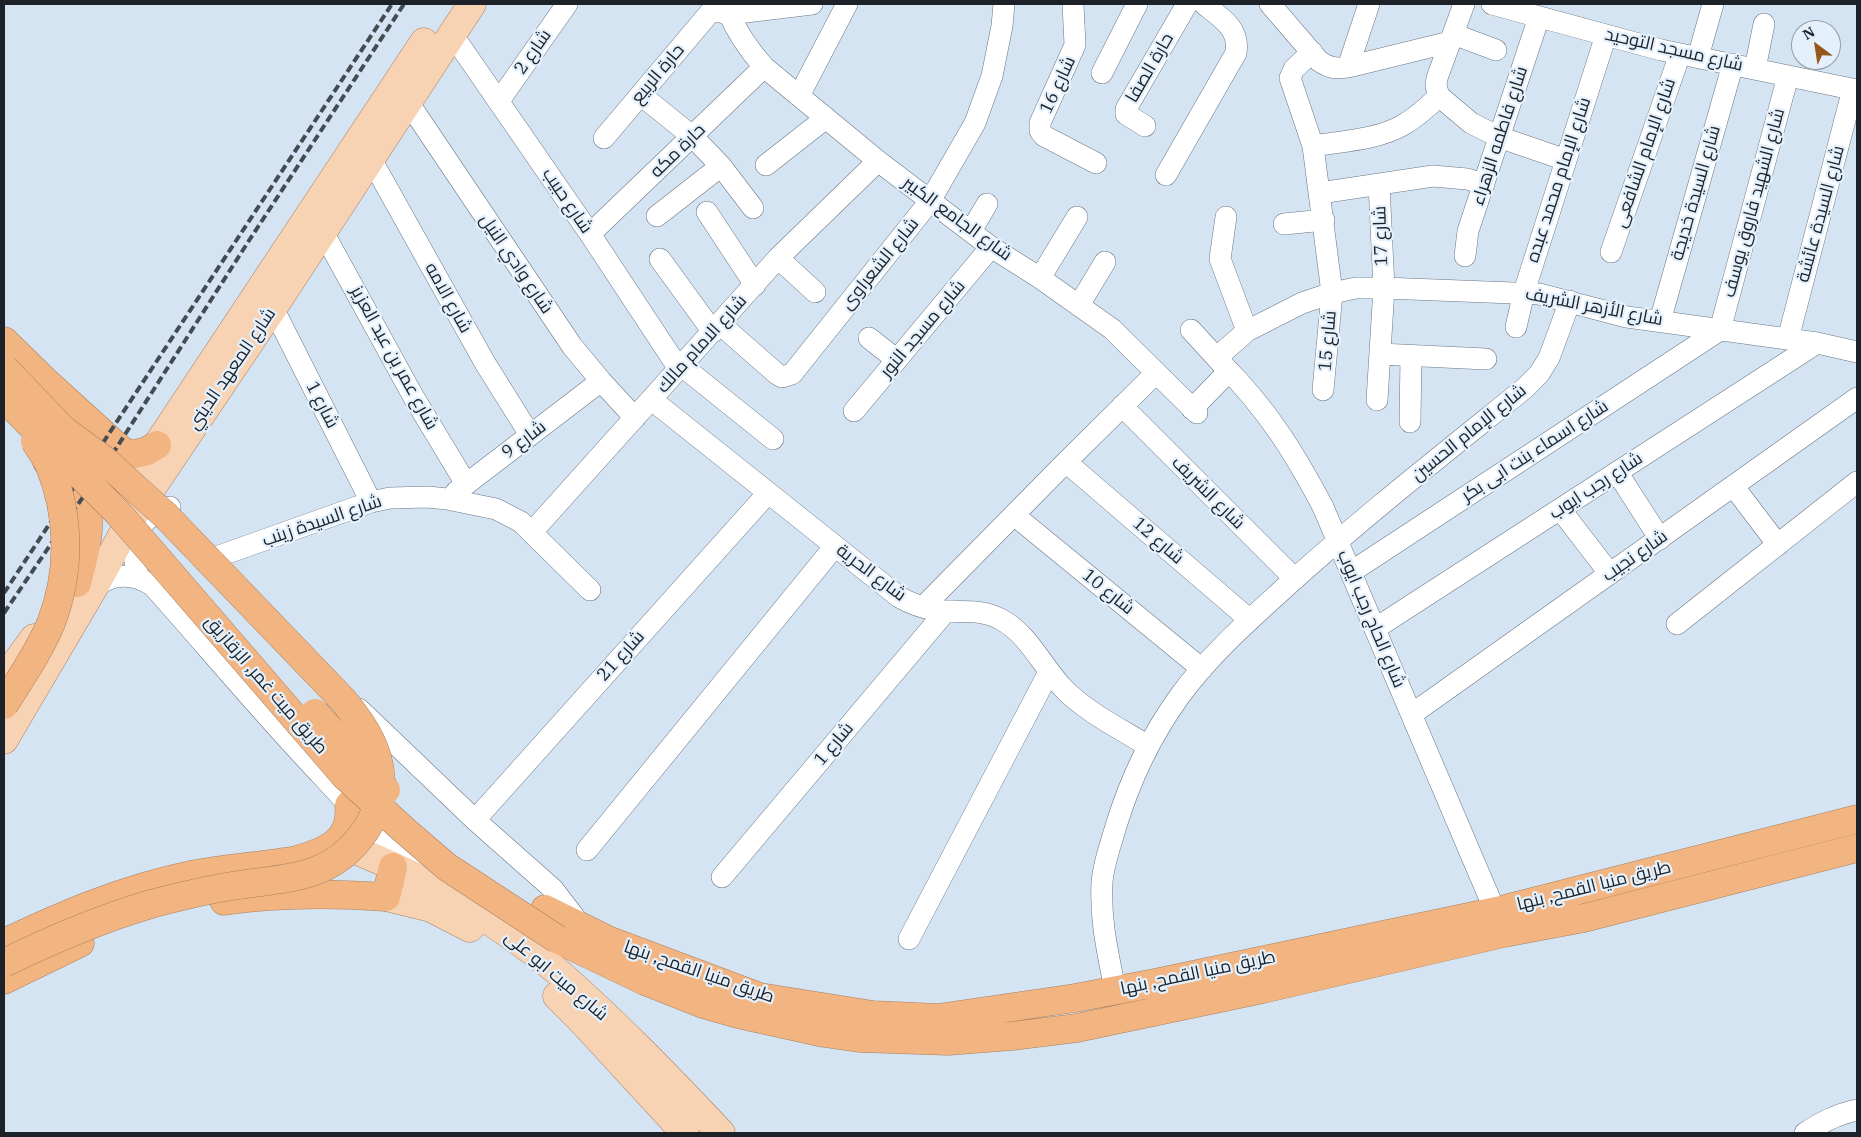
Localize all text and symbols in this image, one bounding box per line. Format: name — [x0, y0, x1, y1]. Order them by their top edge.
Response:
north arrow — [1791, 20, 1841, 70]
text: N — [1799, 22, 1818, 44]
street label: شارع مسجد التوحيد — [1603, 24, 1745, 76]
street label: شارع 2 — [510, 25, 556, 79]
street label: حارة الصفا — [1121, 29, 1179, 107]
street label: حارة الربيع — [627, 40, 689, 108]
street label: شارع 16 — [1035, 53, 1081, 117]
street label: شارع فاطمه الزهراء — [1467, 64, 1533, 208]
street label: شارع الإمام الشافعى — [1609, 75, 1681, 231]
street label: شارع الإمام محمد عبده — [1522, 95, 1596, 265]
street label: شارع الشهيد فاروق يوسف — [1718, 106, 1790, 300]
street label: حارة مكه — [646, 119, 710, 183]
street label: شارع السيدة خديجة — [1666, 123, 1726, 263]
street label: شارع السيدة عائشة — [1792, 143, 1850, 285]
street label: شارع حبيب — [537, 164, 597, 238]
street label: شارع الجامع الكبير — [898, 172, 1016, 266]
street label: شارع 17 — [1369, 205, 1393, 267]
street label: شارع وادي النيل — [475, 210, 557, 318]
street label: شارع الشعراوى — [836, 214, 924, 314]
street label: شارع الامه — [420, 259, 476, 337]
street label: شارع مسجد النور — [876, 276, 970, 382]
street label: شارع عمر بن عبد العزيز — [346, 282, 442, 434]
street label: شارع الأزهر الشريف — [1523, 283, 1665, 331]
street label: شارع الامام مالك — [652, 291, 752, 397]
street label: شارع المعهد الديني — [183, 304, 281, 434]
street label: شارع 15 — [1315, 310, 1341, 372]
street label: شارع 1 — [301, 378, 343, 432]
street label: شارع الإمام الحسين — [1407, 380, 1531, 486]
street label: شارع اسماء بنت ابى بكر — [1457, 395, 1613, 507]
street label: شارع 9 — [498, 416, 550, 464]
street label: شارع رجب ايوب — [1545, 448, 1647, 524]
street label: شارع الشريف — [1167, 452, 1249, 534]
street label: شارع السيدة زينب — [259, 490, 385, 552]
street label: شارع 12 — [1128, 513, 1188, 569]
street label: شارع نجيب — [1598, 526, 1672, 586]
street label: شارع الحرية — [832, 540, 910, 606]
street label: شارع الحاج رجب ايوب — [1332, 547, 1410, 691]
street label: شارع 10 — [1078, 565, 1138, 619]
street label: طريق ميت غمر, الزقازيق — [200, 611, 332, 759]
street label: شارع 21 — [593, 626, 649, 686]
street label: شارع 1 — [810, 718, 858, 770]
street label: طريق منيا القمح, بنها — [1515, 856, 1673, 916]
street label: شارع ميت ابو على — [500, 926, 612, 1026]
street label: طريق منيا القمح, بنها — [621, 936, 777, 1008]
street label: طريق منيا القمح, بنها — [1118, 946, 1278, 1000]

